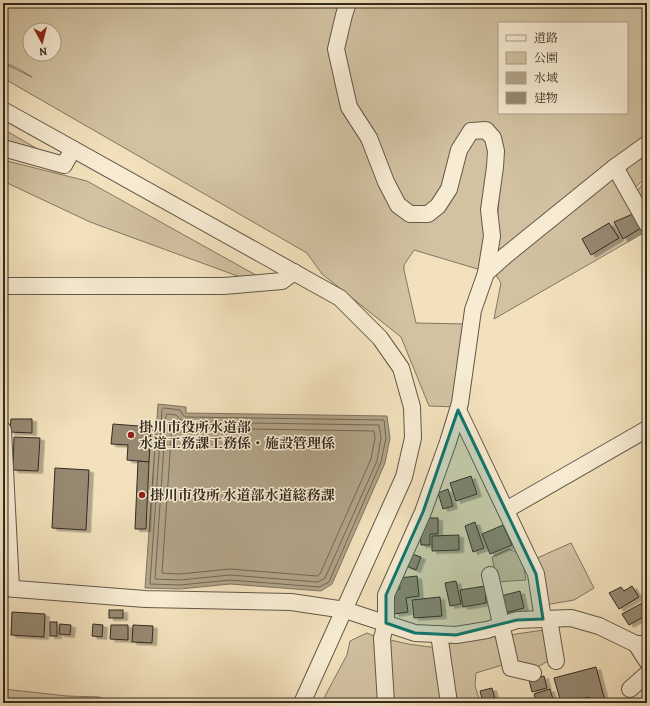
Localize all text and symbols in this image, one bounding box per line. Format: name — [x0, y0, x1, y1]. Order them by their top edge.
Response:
north arrow — [22, 22, 62, 62]
legend — [498, 22, 628, 114]
text: 道路 — [534, 30, 558, 46]
text: N — [38, 43, 48, 59]
text: 公園 — [534, 50, 558, 66]
text: 水域 — [534, 70, 558, 86]
text: 建物 — [534, 90, 558, 106]
place label: 掛川市役所水道部 水道工務課工務係・施設管理係 — [139, 418, 335, 453]
marker: 掛川市役所水道部 水道工務課工務係・施設管理係 — [126, 430, 136, 440]
place label: 掛川市役所 水道部水道総務課 — [150, 486, 335, 505]
marker: 掛川市役所 水道部水道総務課 — [137, 490, 147, 500]

